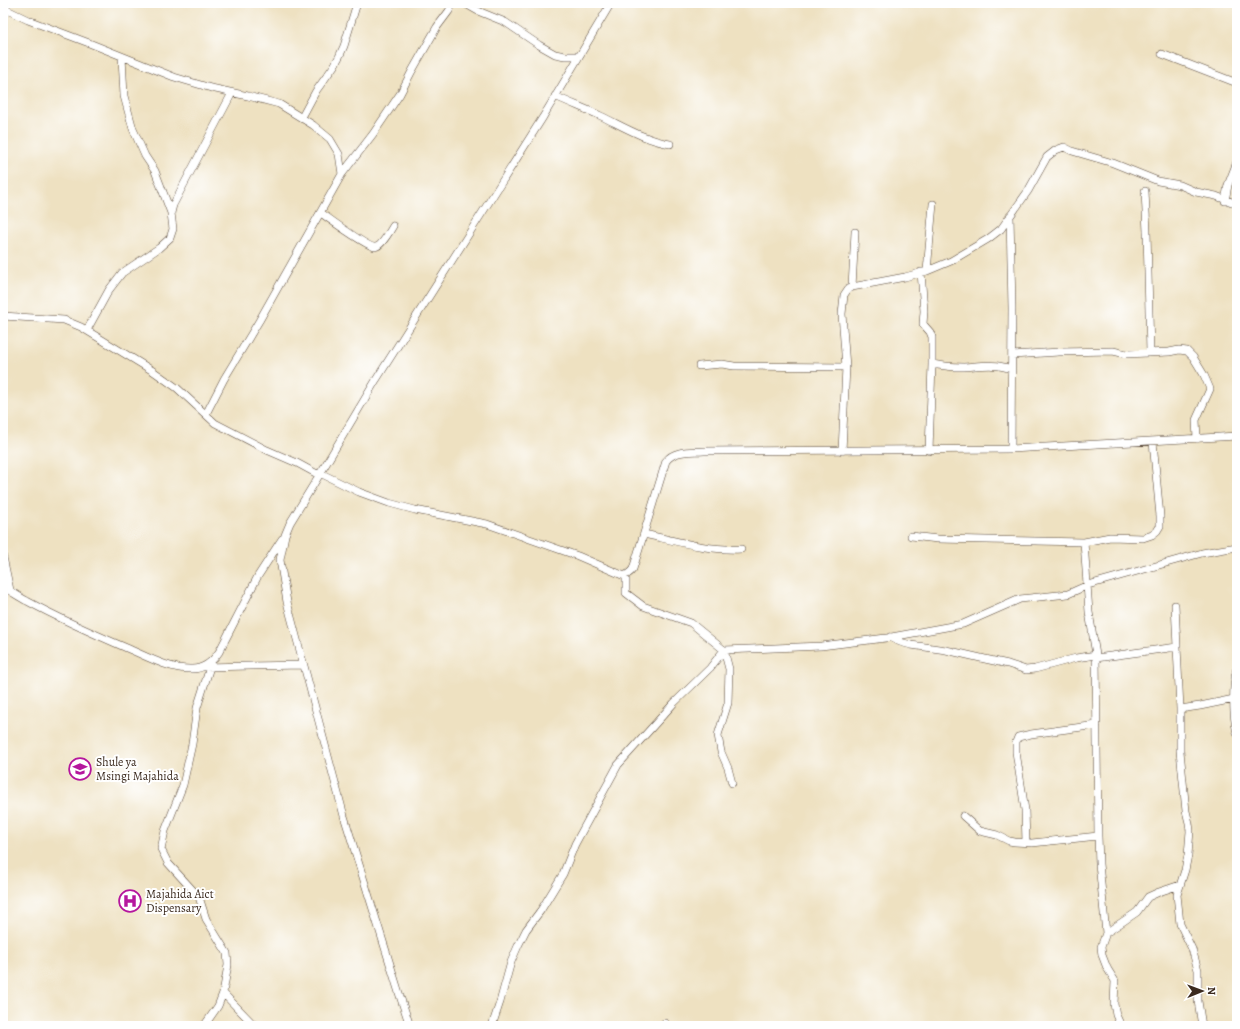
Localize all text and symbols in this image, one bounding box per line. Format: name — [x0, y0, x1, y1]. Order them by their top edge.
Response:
place label: Shule ya Msingi Majahida — [96, 754, 179, 784]
school or university icon: Shule ya Msingi Majahida — [67, 756, 93, 782]
place label: Majahida Aict Dispensary — [146, 886, 214, 916]
hospital icon: Majahida Aict Dispensary — [117, 888, 143, 914]
north arrow — [1182, 971, 1222, 1011]
text: N — [1204, 987, 1219, 995]

